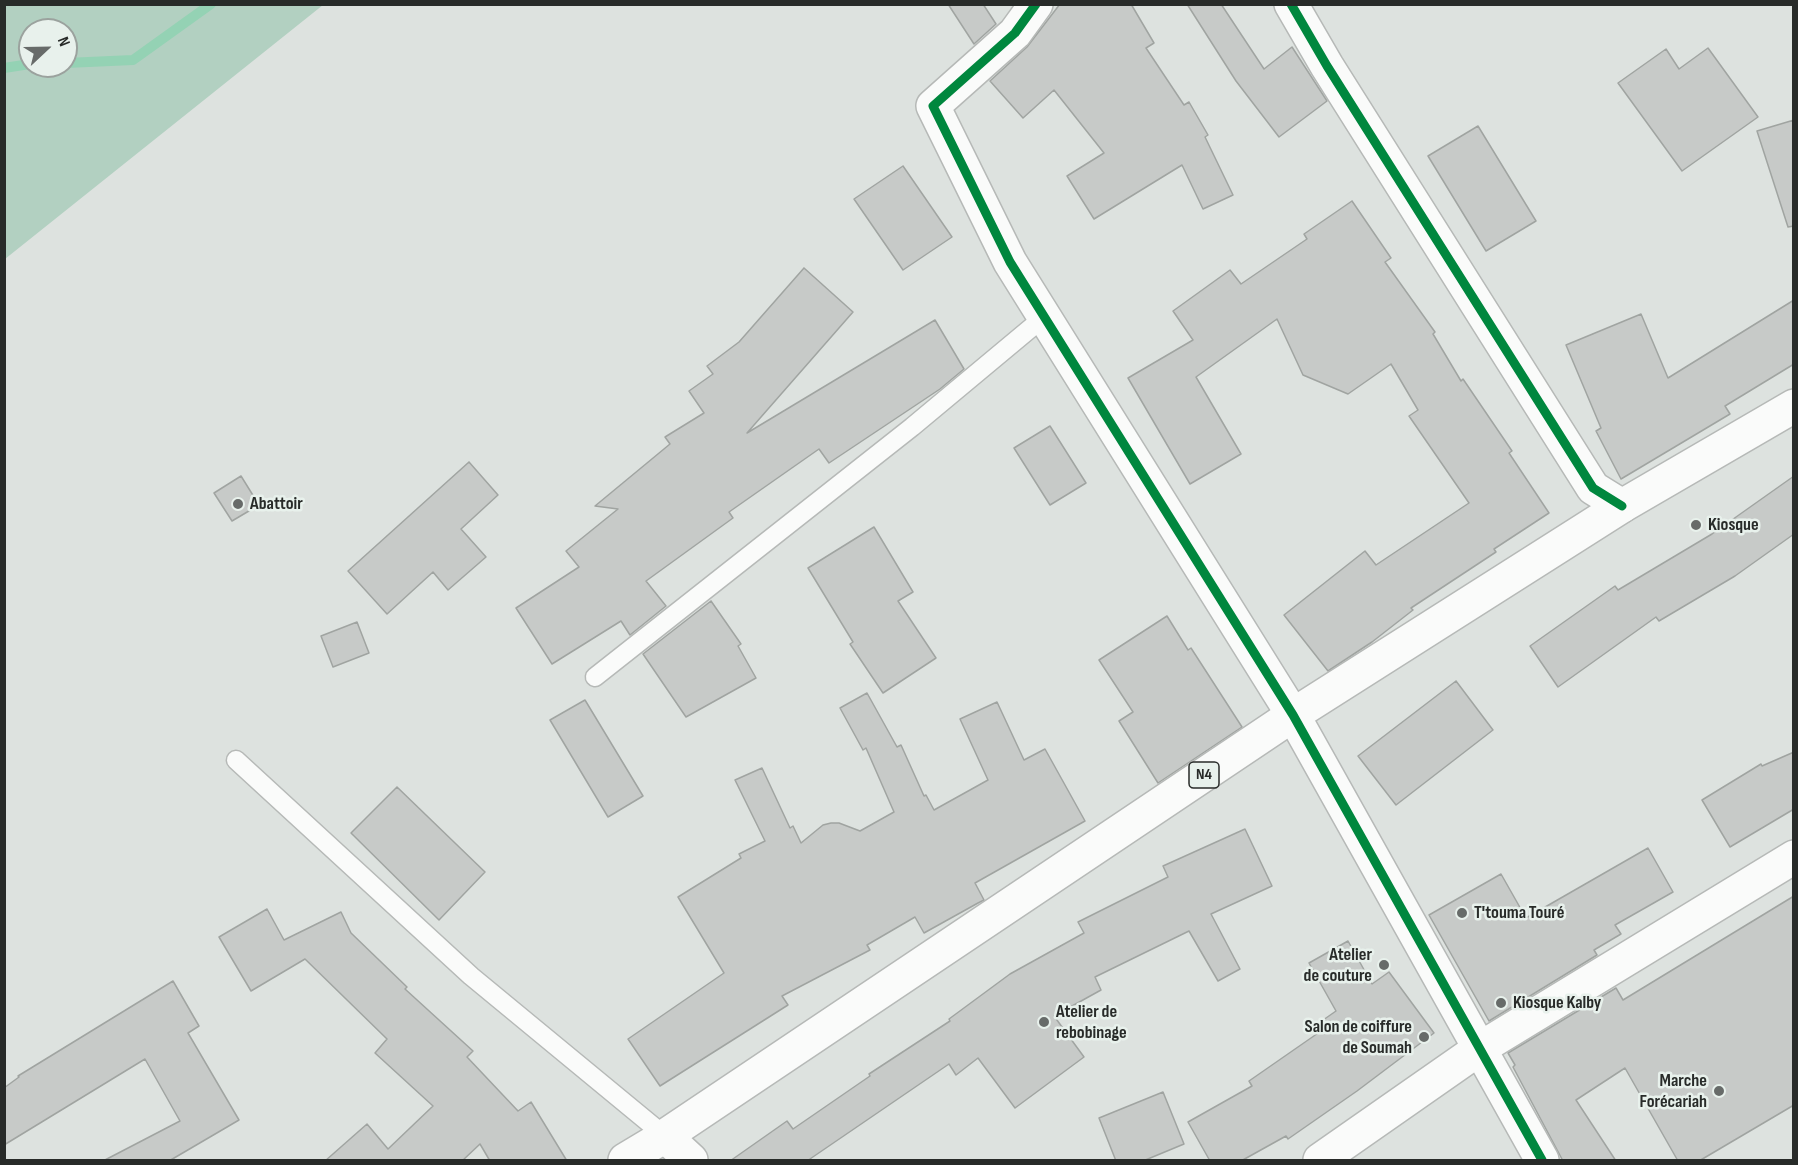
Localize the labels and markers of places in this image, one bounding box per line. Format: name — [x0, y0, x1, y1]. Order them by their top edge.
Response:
place label: Abattoir — [250, 493, 303, 515]
marker: Abattoir — [231, 497, 245, 511]
place label: Kiosque — [1708, 514, 1759, 536]
marker: Kiosque — [1689, 518, 1703, 532]
place label: T'touma Touré — [1474, 902, 1564, 924]
marker: T'touma Touré — [1455, 906, 1469, 920]
place label: Atelier de couture — [1304, 944, 1372, 986]
marker: Atelier de couture — [1377, 958, 1391, 972]
place label: Kiosque Kalby — [1513, 992, 1601, 1014]
marker: Kiosque Kalby — [1494, 996, 1508, 1010]
place label: Atelier de rebobinage — [1056, 1001, 1127, 1044]
marker: Atelier de rebobinage — [1037, 1015, 1051, 1029]
place label: Salon de coiffure de Soumah — [1305, 1016, 1412, 1058]
marker: Salon de coiffure de Soumah — [1417, 1030, 1431, 1044]
place label: Marche Forécariah — [1640, 1070, 1707, 1112]
marker: Marche Forécariah — [1712, 1084, 1726, 1098]

